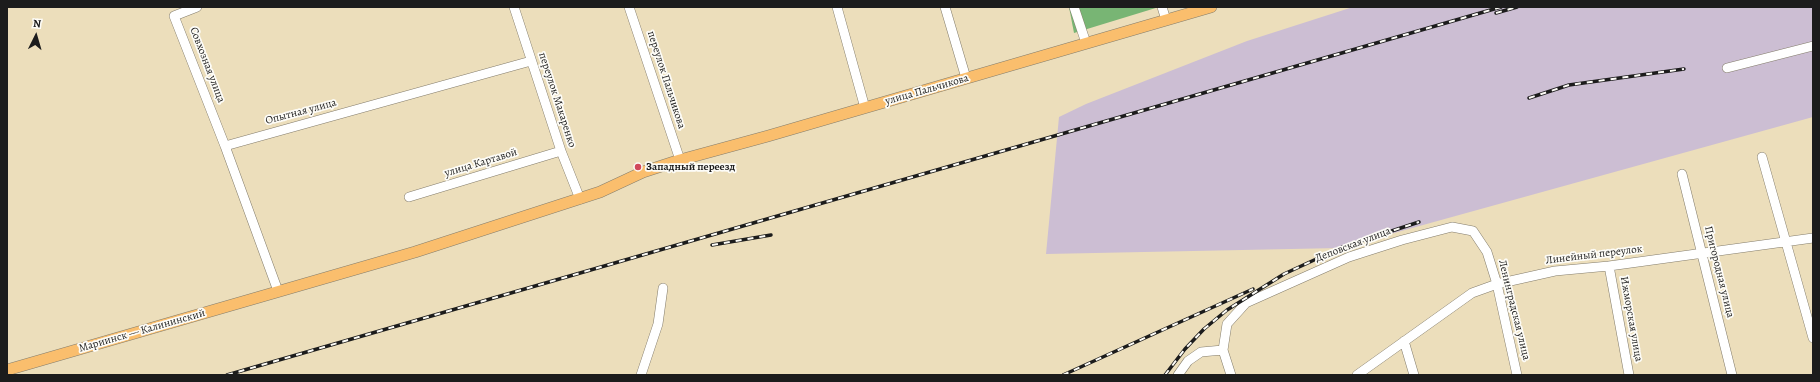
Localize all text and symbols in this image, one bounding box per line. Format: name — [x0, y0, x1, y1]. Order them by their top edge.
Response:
north arrow — [16, 16, 56, 56]
text: N — [32, 16, 42, 31]
street label: Совхозная улица — [187, 25, 227, 105]
street label: переулок Пальчикова — [644, 29, 688, 131]
street label: переулок Макаренко — [535, 51, 579, 149]
street label: улица Пальчикова — [884, 72, 970, 108]
street label: Опытная улица — [264, 96, 338, 128]
street label: улица Картавой — [443, 146, 519, 180]
place label: Западный переезд — [646, 160, 735, 174]
marker: Западный переезд — [633, 162, 643, 172]
street label: Деповская улица — [1313, 225, 1393, 265]
street label: Пригородная улица — [1701, 225, 1737, 319]
street label: Линейный переулок — [1545, 243, 1643, 267]
street label: Ленинградская улица — [1495, 258, 1533, 362]
street label: Ижморская улица — [1617, 275, 1645, 363]
street label: Мариинск — Калининский — [77, 307, 207, 355]

